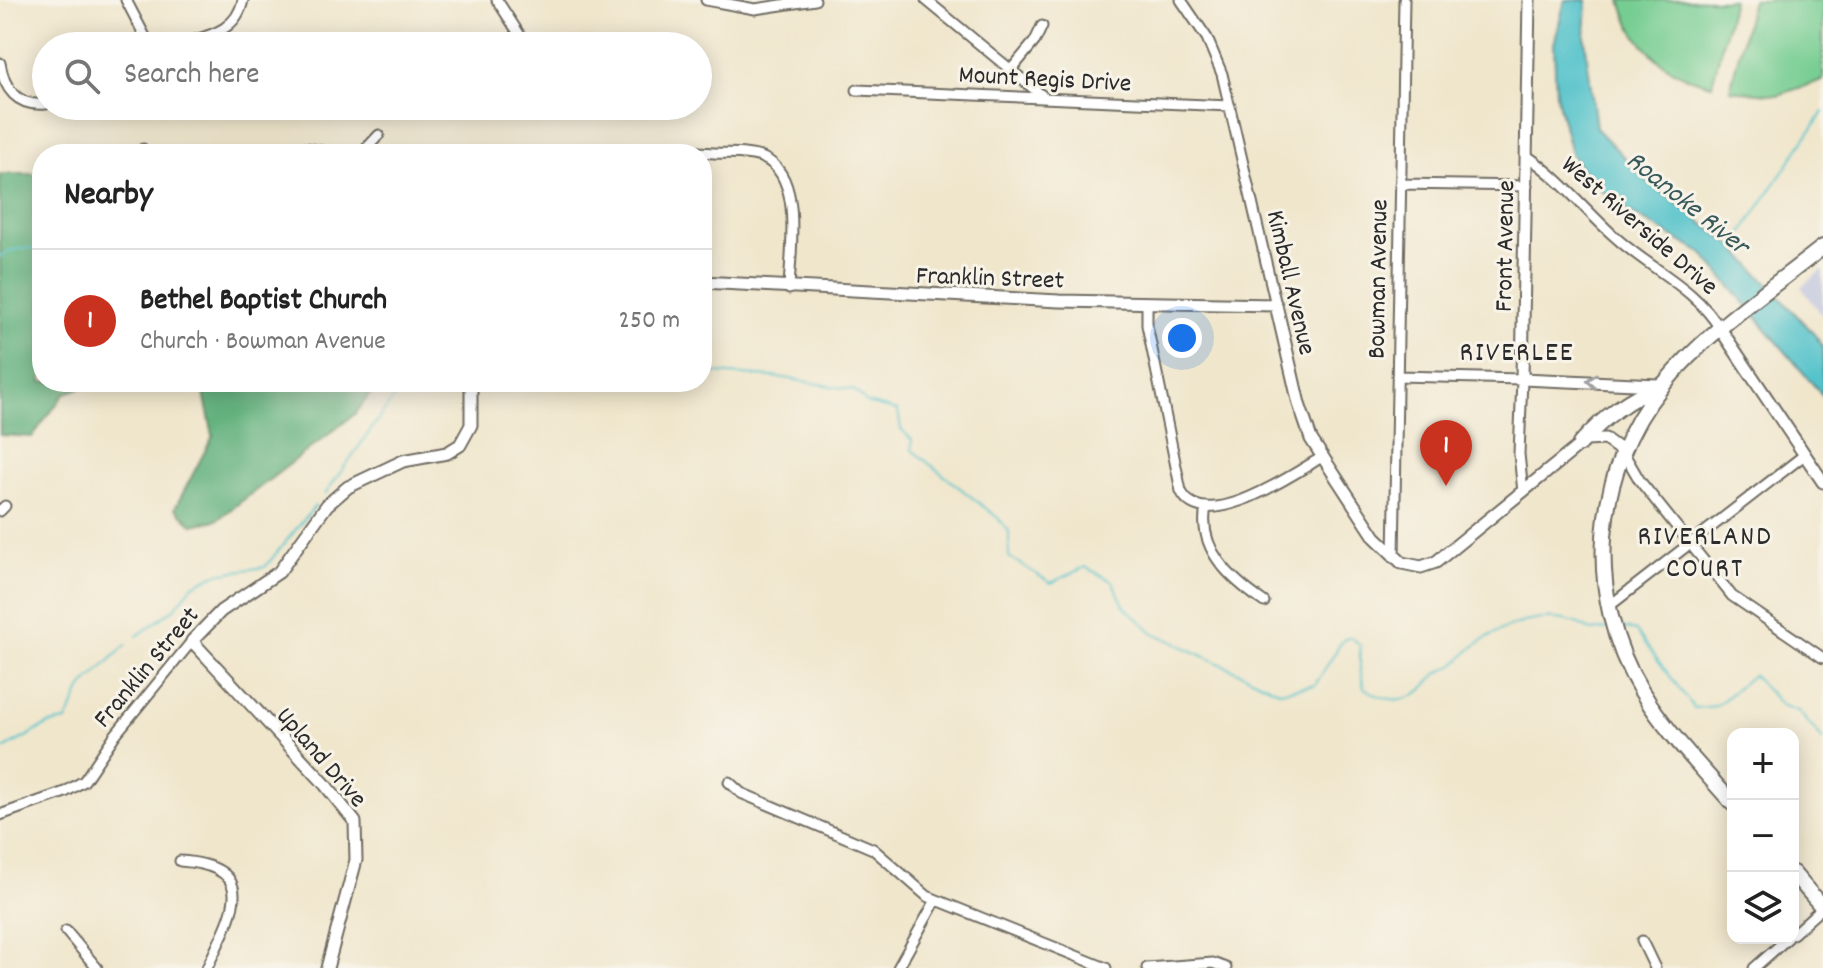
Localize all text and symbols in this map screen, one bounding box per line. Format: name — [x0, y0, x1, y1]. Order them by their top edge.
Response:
search box — [32, 32, 712, 120]
icon: search — [60, 54, 104, 98]
text: Search here — [124, 55, 260, 98]
street label: Mount Regis Drive — [958, 57, 1132, 103]
water label: Roanoke River — [1616, 143, 1759, 269]
street label: West Riverside Drive — [1552, 148, 1725, 305]
text: Nearby — [64, 172, 153, 221]
street label: Front Avenue — [1487, 180, 1526, 312]
street label: Bowman Avenue — [1360, 199, 1399, 359]
street label: Kimball Avenue — [1255, 207, 1324, 359]
street label: Franklin Street — [915, 258, 1065, 301]
text: Bethel Baptist Church — [140, 281, 387, 324]
text: 1 — [87, 303, 93, 340]
text: 250 m — [619, 303, 680, 340]
your location — [1162, 318, 1202, 358]
text: Church · Bowman Avenue — [140, 324, 386, 361]
district label: RIVERLEE — [1459, 335, 1575, 375]
one-way arrow — [1586, 373, 1599, 390]
pin: 1 — [1420, 420, 1472, 486]
district label: RIVERLAND COURT — [1637, 519, 1773, 591]
street label: Franklin Street — [86, 599, 210, 737]
street label: Upland Drive — [266, 700, 375, 817]
map controls — [1727, 728, 1799, 944]
button: + — [1727, 728, 1799, 800]
button: − — [1727, 800, 1799, 872]
button: layers — [1727, 872, 1799, 944]

